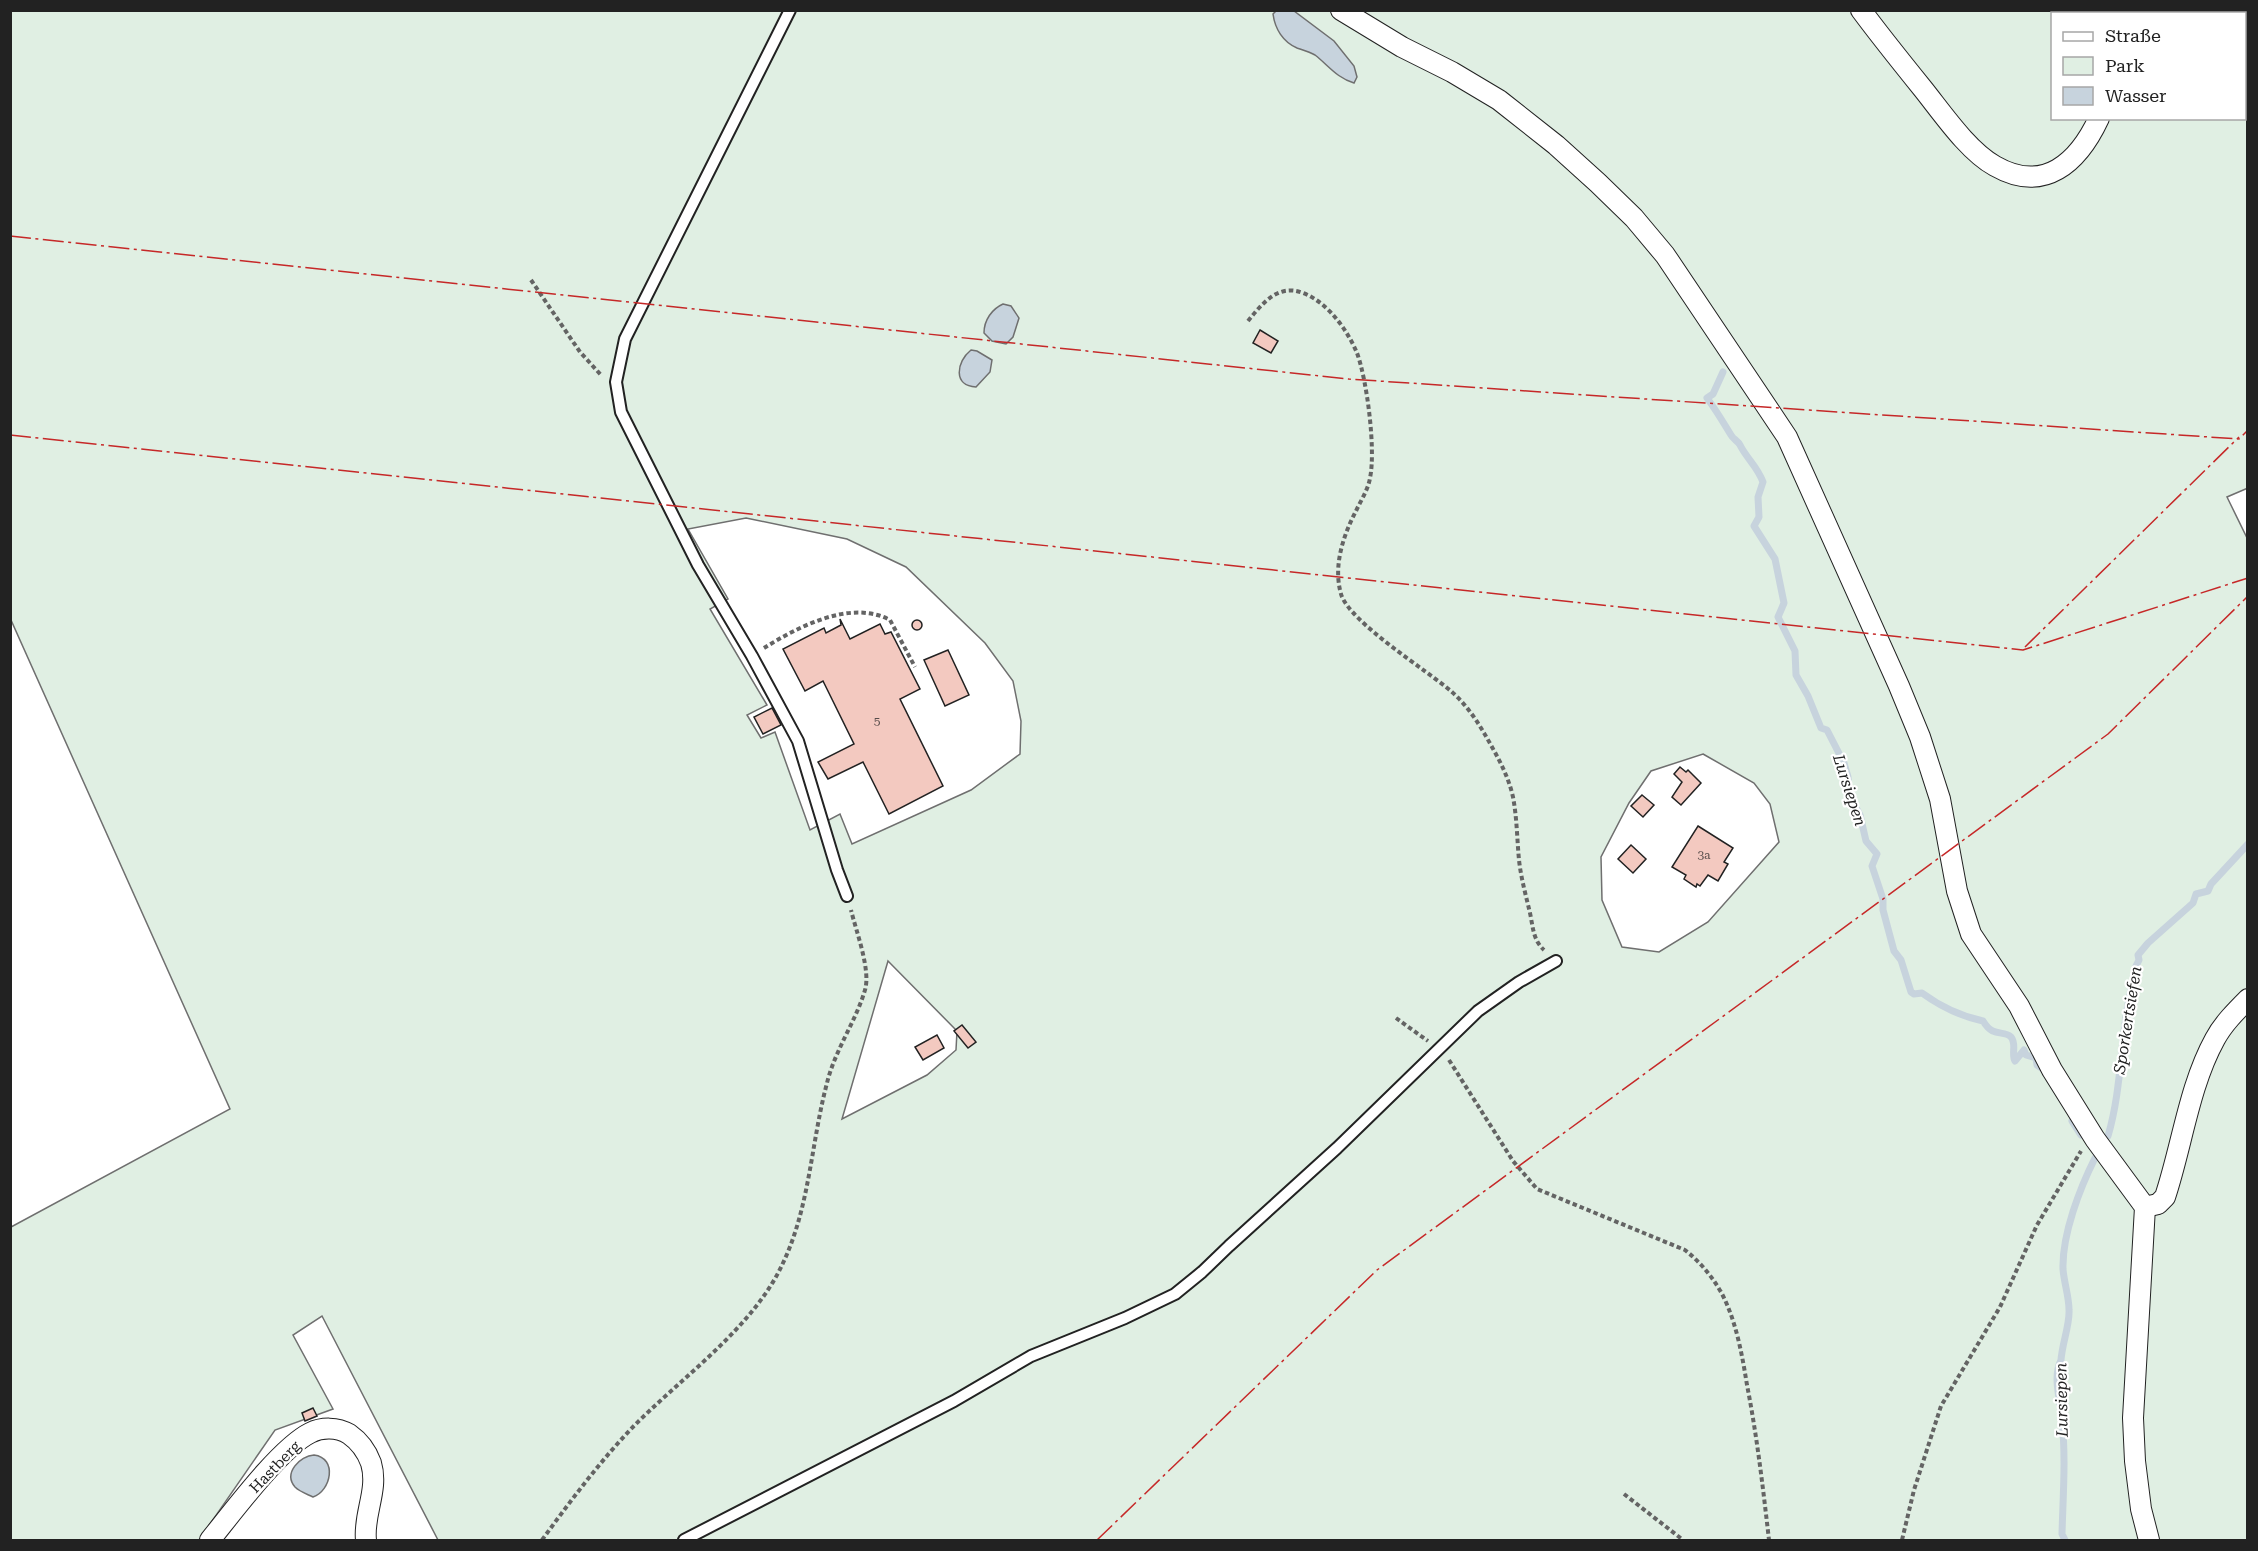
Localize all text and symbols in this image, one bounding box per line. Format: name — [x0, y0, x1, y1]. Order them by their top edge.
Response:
legend — [2051, 12, 2246, 120]
text: Straße — [2105, 25, 2161, 46]
text: Park — [2105, 55, 2145, 76]
text: Wasser — [2105, 85, 2166, 106]
house number: 5 — [874, 714, 881, 728]
water label: Lursiepen — [1829, 751, 1870, 829]
house number: 3a — [1697, 848, 1711, 862]
water label: Sporkertsiefen — [2109, 965, 2145, 1076]
water label: Lursiepen — [2051, 1362, 2072, 1438]
street label: Hastberg — [246, 1437, 305, 1497]

